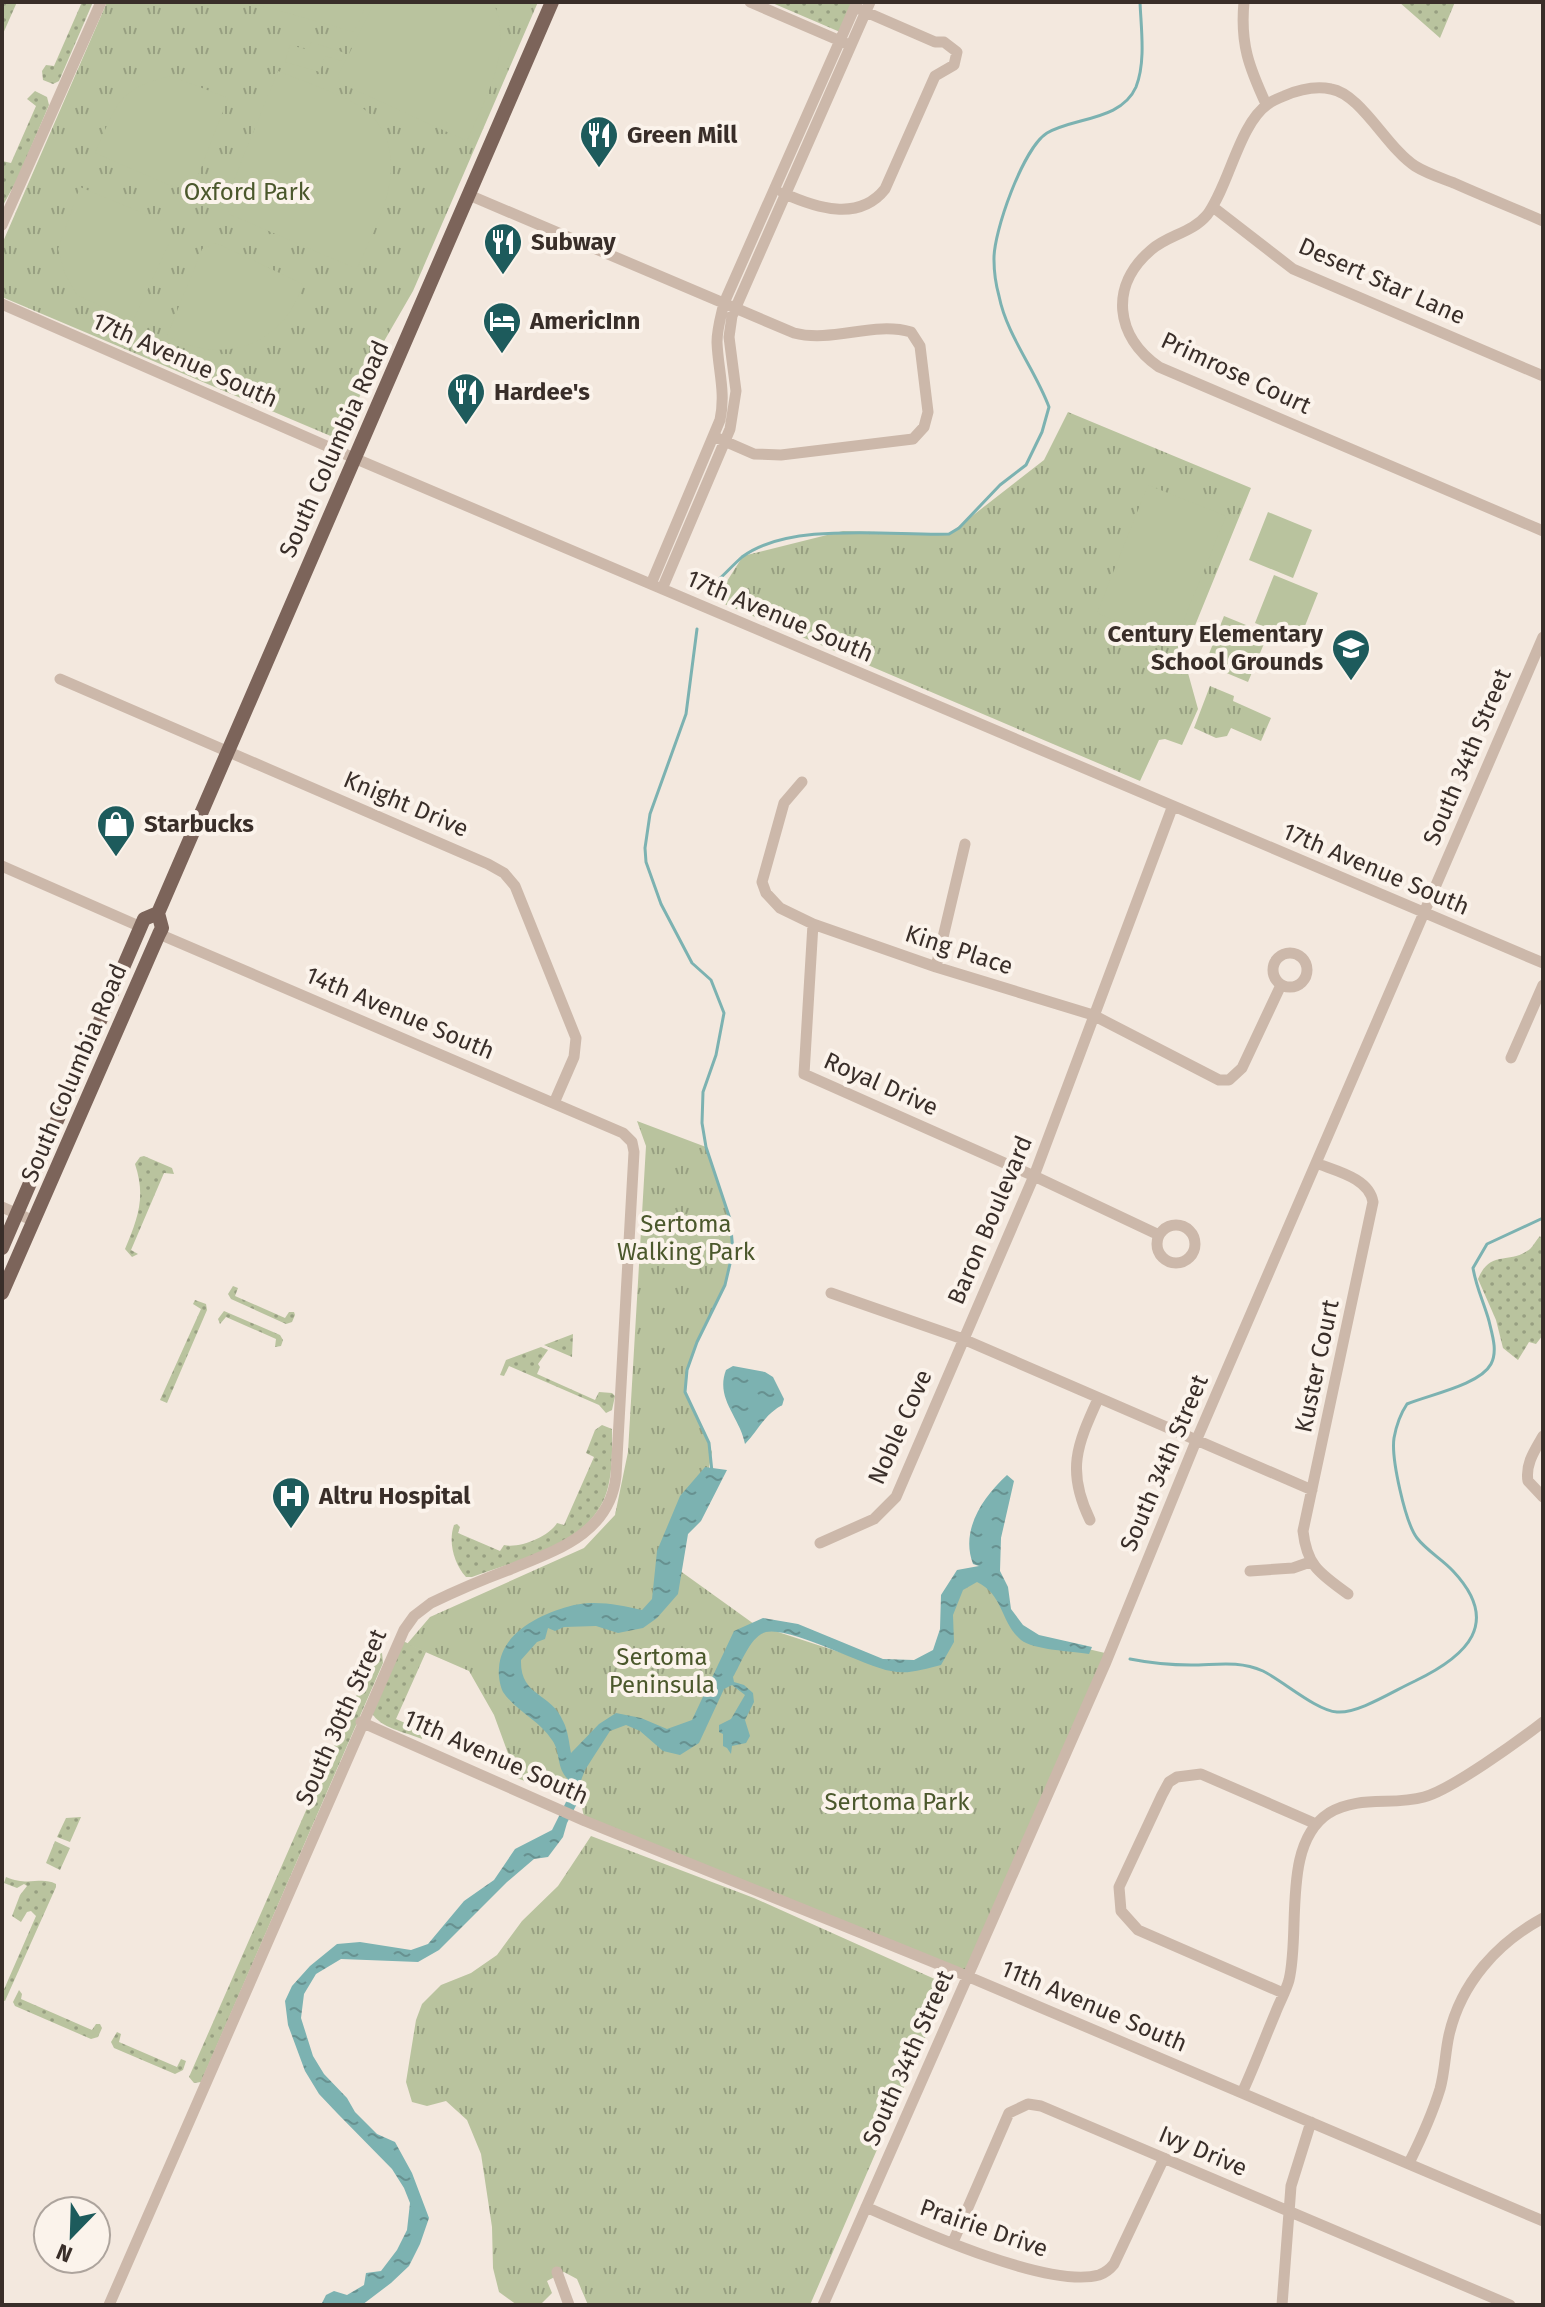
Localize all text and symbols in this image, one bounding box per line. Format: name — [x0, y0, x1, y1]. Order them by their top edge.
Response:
restaurant icon: Green Mill — [578, 114, 620, 169]
place label: Green Mill — [627, 121, 738, 149]
park label: Oxford Park — [184, 178, 311, 206]
restaurant icon: Subway — [482, 221, 524, 276]
place label: Subway — [531, 228, 616, 256]
street label: Desert Star Lane — [1294, 232, 1470, 330]
hotel icon: AmericInn — [481, 300, 523, 355]
street label: 17th Avenue South — [88, 307, 282, 413]
place label: AmericInn — [529, 307, 640, 335]
street label: Primrose Court — [1157, 326, 1316, 420]
street label: South Columbia Road — [274, 336, 394, 562]
restaurant icon: Hardee's — [445, 371, 487, 426]
place label: Hardee's — [494, 378, 590, 406]
street label: 17th Avenue South — [683, 564, 877, 668]
place label: Century Elementary School Grounds — [1108, 620, 1324, 676]
school or university icon: Century Elementary School Grounds — [1330, 627, 1372, 682]
street label: South 34th Street — [1417, 664, 1517, 849]
street label: Knight Drive — [339, 765, 473, 843]
shop icon: Starbucks — [95, 803, 137, 858]
place label: Starbucks — [144, 810, 254, 838]
street label: 17th Avenue South — [1279, 817, 1473, 921]
street label: King Place — [902, 919, 1016, 981]
street label: South Columbia Road — [15, 960, 133, 1186]
street label: 14th Avenue South — [302, 961, 498, 1065]
street label: Royal Drive — [820, 1046, 942, 1122]
street label: Baron Boulevard — [942, 1131, 1038, 1309]
park label: Sertoma Walking Park — [617, 1210, 756, 1266]
street label: Kuster Court — [1289, 1297, 1345, 1435]
street label: Noble Cove — [862, 1365, 938, 1489]
street label: South 34th Street — [1114, 1370, 1214, 1555]
hospital icon: Altru Hospital — [270, 1475, 312, 1530]
place label: Altru Hospital — [318, 1482, 471, 1510]
street label: South 30th Street — [290, 1624, 393, 1809]
park label: Sertoma Peninsula — [609, 1643, 715, 1699]
street label: 11th Avenue South — [399, 1704, 593, 1810]
park label: Sertoma Park — [825, 1788, 970, 1816]
street label: 11th Avenue South — [997, 1954, 1191, 2058]
street label: South 34th Street — [857, 1966, 959, 2150]
street label: Ivy Drive — [1155, 2120, 1251, 2182]
street label: Prairie Drive — [916, 2193, 1052, 2263]
north arrow — [32, 2195, 112, 2275]
text: N — [52, 2238, 76, 2268]

